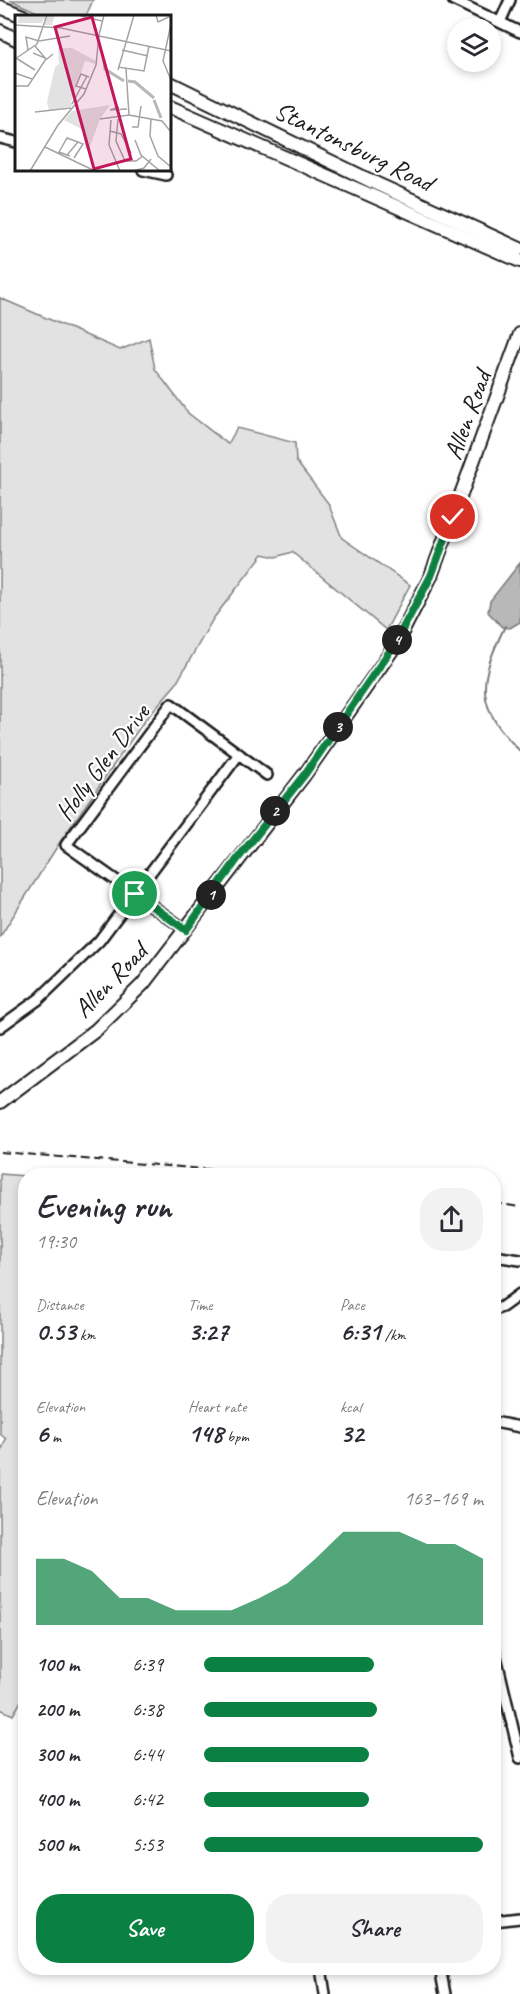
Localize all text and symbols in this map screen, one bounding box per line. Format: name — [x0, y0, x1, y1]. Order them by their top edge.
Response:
inset map — [15, 15, 171, 171]
map controls — [447, 18, 501, 72]
button: layers — [447, 18, 501, 72]
street label: Stantonsburg Road — [269, 94, 442, 201]
street label: Allen Road — [436, 363, 500, 464]
pin — [427, 491, 478, 542]
icon: check — [436, 500, 469, 533]
pin: 4 — [382, 625, 412, 655]
text: 4 — [393, 630, 401, 650]
street label: Holly Glen Drive — [48, 696, 158, 827]
pin: 3 — [323, 712, 353, 742]
text: 3 — [334, 717, 342, 737]
pin: 2 — [260, 796, 290, 826]
text: 2 — [271, 801, 279, 821]
pin — [109, 868, 160, 919]
icon: arrive — [118, 877, 151, 910]
pin: 1 — [196, 880, 226, 910]
text: 1 — [207, 885, 215, 905]
street label: Allen Road — [67, 933, 157, 1025]
text: Evening run — [36, 1185, 171, 1227]
button: share — [420, 1188, 483, 1251]
text: 19:30 — [36, 1229, 76, 1254]
text: Distance — [36, 1295, 84, 1315]
text: Time — [188, 1295, 212, 1315]
text: Pace — [340, 1295, 365, 1315]
text: 0.53 — [36, 1315, 76, 1348]
text: 3:27 — [188, 1315, 228, 1348]
text: 6:31 — [340, 1315, 381, 1348]
text: km — [76, 1325, 95, 1345]
text: /km — [381, 1325, 406, 1345]
text: Elevation — [36, 1397, 85, 1417]
text: Heart rate — [188, 1397, 246, 1417]
text: kcal — [340, 1397, 361, 1417]
text: 6 — [36, 1417, 48, 1450]
text: 148 — [188, 1417, 223, 1450]
text: 32 — [340, 1417, 363, 1450]
text: m — [48, 1427, 61, 1447]
text: bpm — [223, 1427, 249, 1447]
text: Elevation — [36, 1486, 98, 1511]
text: 163–169 m — [404, 1486, 483, 1511]
text: 100 m — [36, 1652, 79, 1677]
text: 6:39 — [132, 1652, 163, 1677]
text: 200 m — [36, 1697, 79, 1722]
text: 6:38 — [132, 1697, 163, 1722]
text: 300 m — [36, 1742, 79, 1767]
text: 6:44 — [132, 1742, 163, 1767]
text: 400 m — [36, 1787, 79, 1812]
text: 6:42 — [132, 1787, 163, 1812]
text: 500 m — [36, 1832, 79, 1857]
text: 5:53 — [132, 1832, 163, 1857]
button: Save — [36, 1894, 254, 1963]
button: Share — [266, 1894, 483, 1963]

